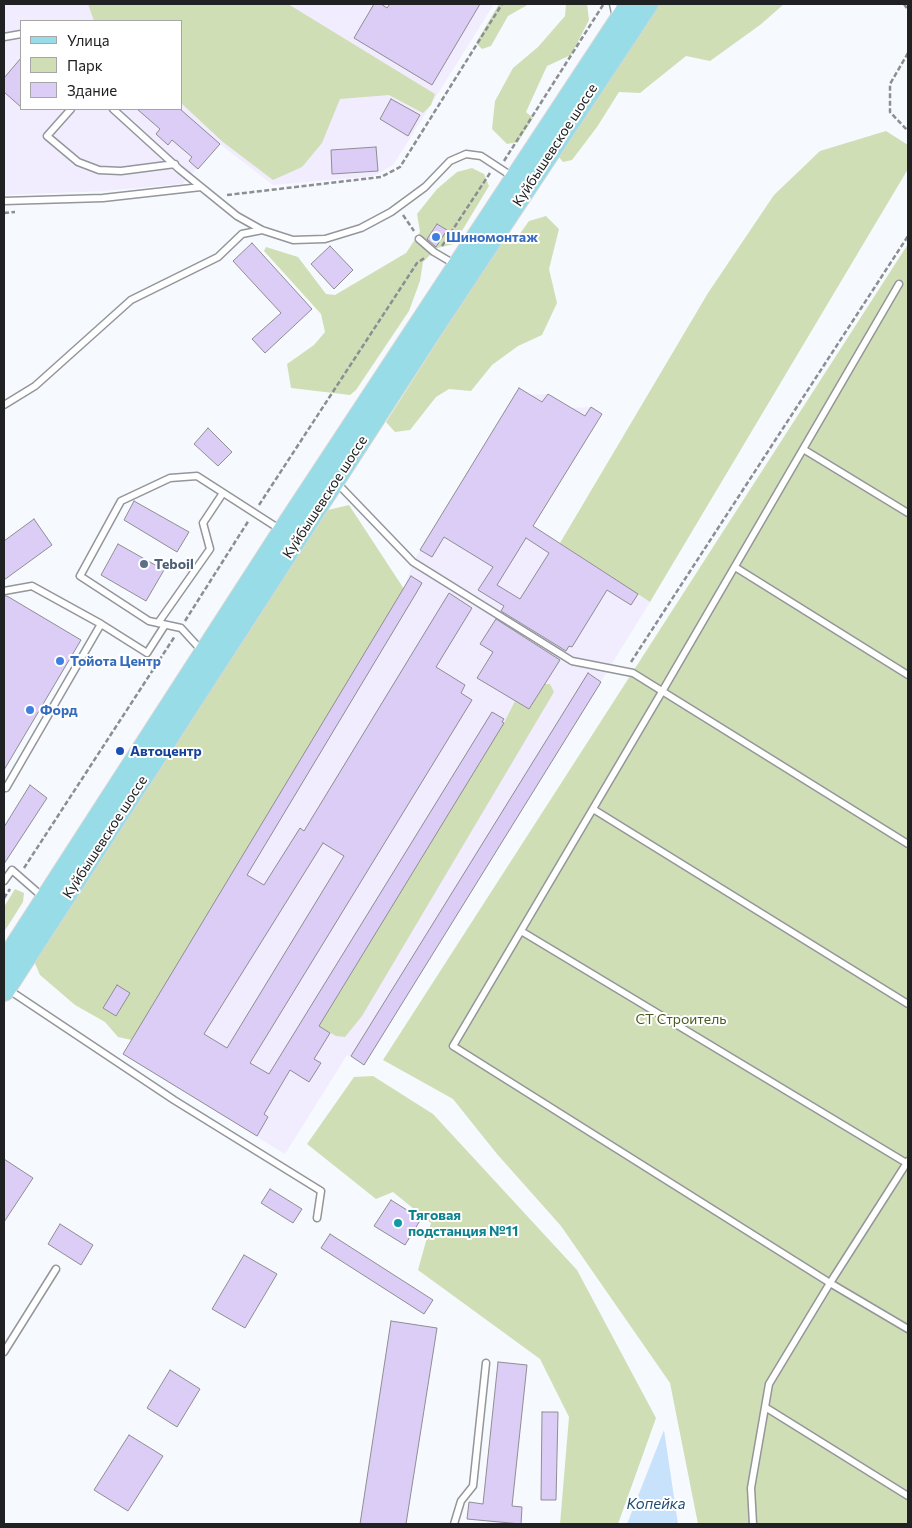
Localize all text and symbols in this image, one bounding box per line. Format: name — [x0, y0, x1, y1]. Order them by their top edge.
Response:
legend — [20, 20, 182, 110]
text: Улица — [67, 31, 109, 49]
text: Парк — [67, 56, 103, 74]
street label: Куйбышевское шоссе — [509, 80, 601, 210]
text: Здание — [67, 81, 117, 99]
place label: Шиномонтаж — [446, 229, 538, 245]
marker: Шиномонтаж — [430, 231, 442, 243]
street label: Куйбышевское шоссе — [279, 432, 371, 562]
place label: Teboil — [154, 556, 194, 572]
marker: Teboil — [138, 558, 150, 570]
place label: Тойота Центр — [70, 653, 161, 669]
marker: Тойота Центр — [54, 655, 66, 667]
place label: Форд — [40, 702, 78, 718]
marker: Форд — [24, 704, 36, 716]
place label: Автоцентр — [130, 743, 202, 759]
marker: Автоцентр — [114, 745, 126, 757]
street label: Куйбышевское шоссе — [59, 772, 151, 902]
park label: СТ Строитель — [636, 1011, 726, 1027]
place label: Тяговая подстанция №11 — [408, 1207, 518, 1240]
marker: Тяговая подстанция №11 — [392, 1217, 404, 1229]
water label: Копейка — [626, 1495, 686, 1513]

